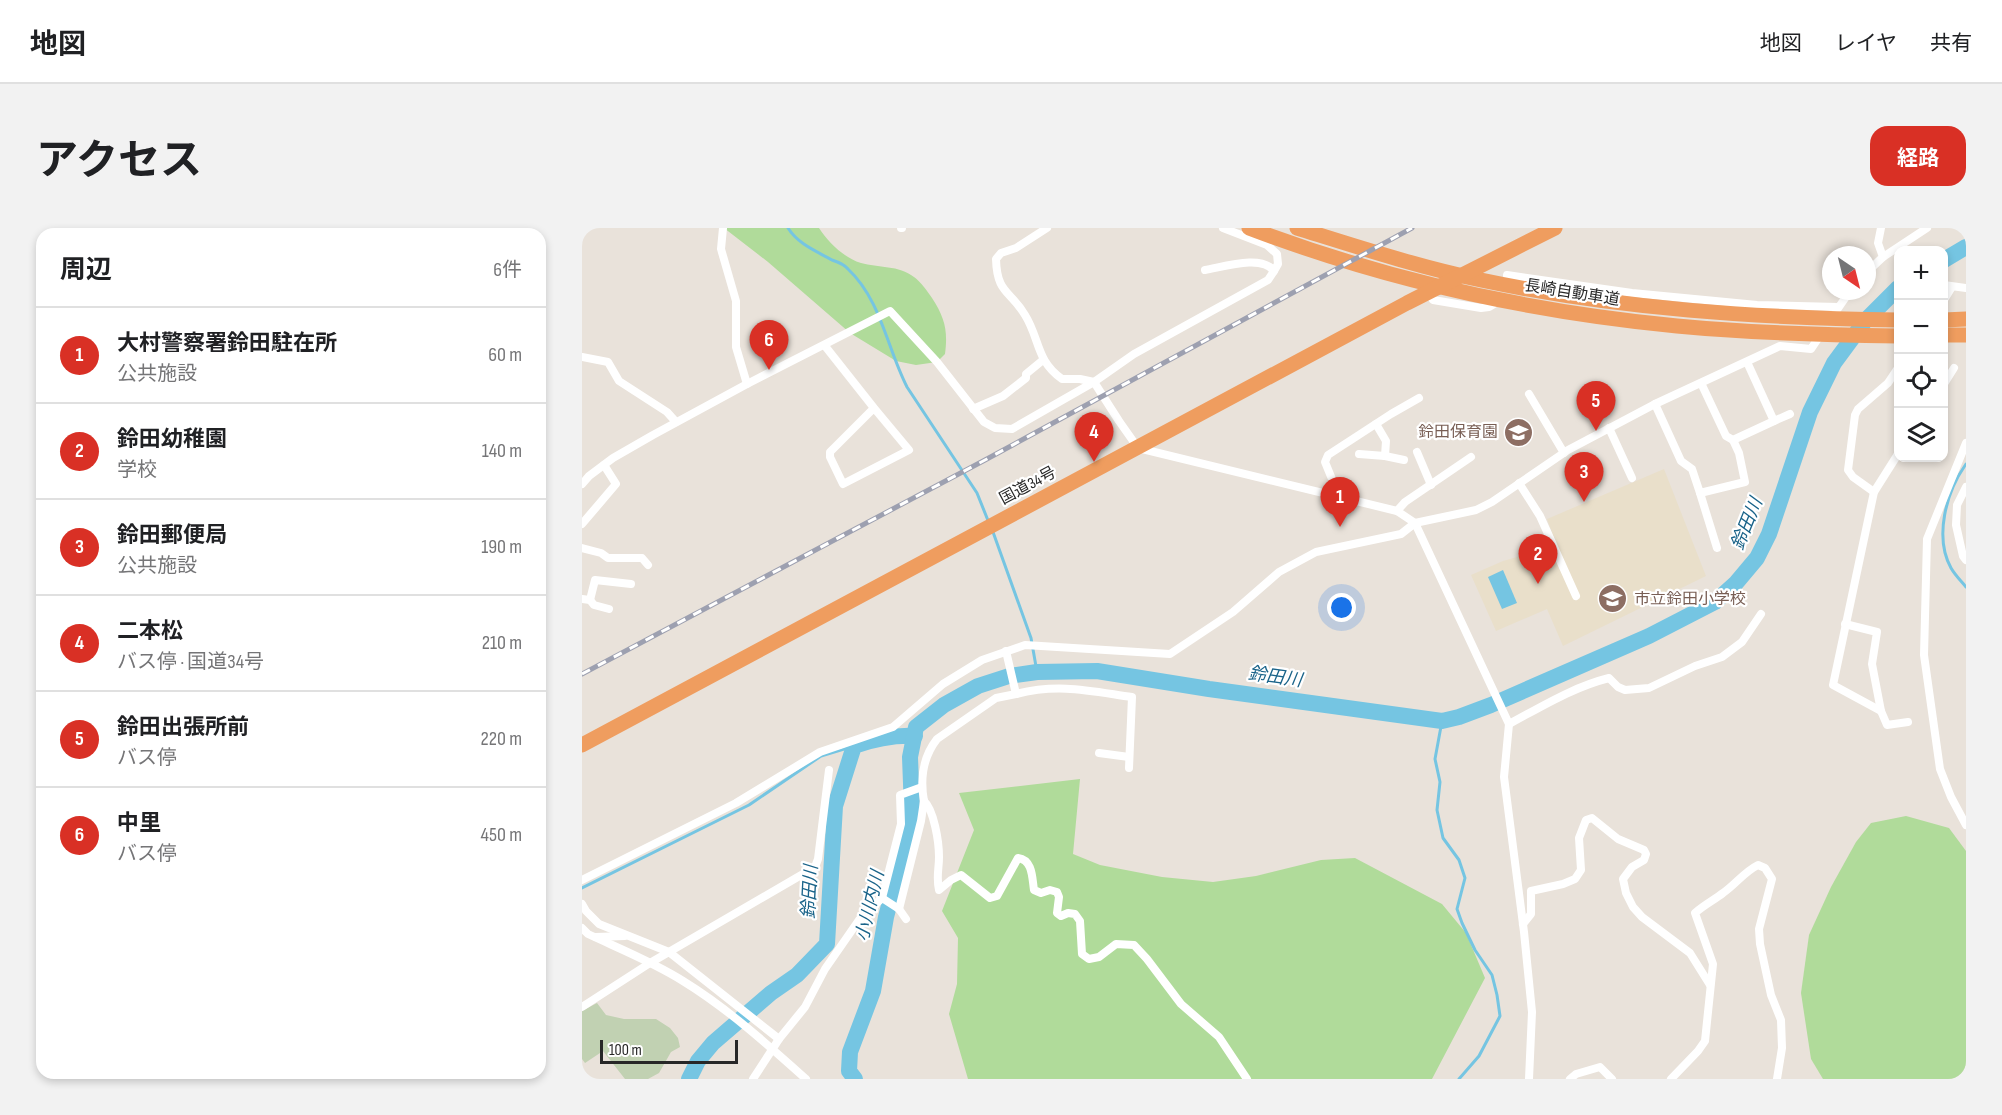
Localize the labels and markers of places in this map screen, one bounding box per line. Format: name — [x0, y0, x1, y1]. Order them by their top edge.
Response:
pin: 6 — [750, 320, 789, 370]
pin: 5 — [1576, 382, 1616, 431]
pin: 4 — [1074, 412, 1114, 462]
school or university icon: 鈴田保育園 — [1503, 416, 1535, 448]
place label: 鈴田保育園 — [1418, 423, 1498, 442]
pin: 3 — [1564, 452, 1604, 502]
pin: 1 — [1320, 478, 1359, 527]
pin: 2 — [1518, 534, 1558, 584]
school or university icon: 市立鈴田小学校 — [1597, 583, 1629, 615]
place label: 市立鈴田小学校 — [1634, 590, 1746, 609]

